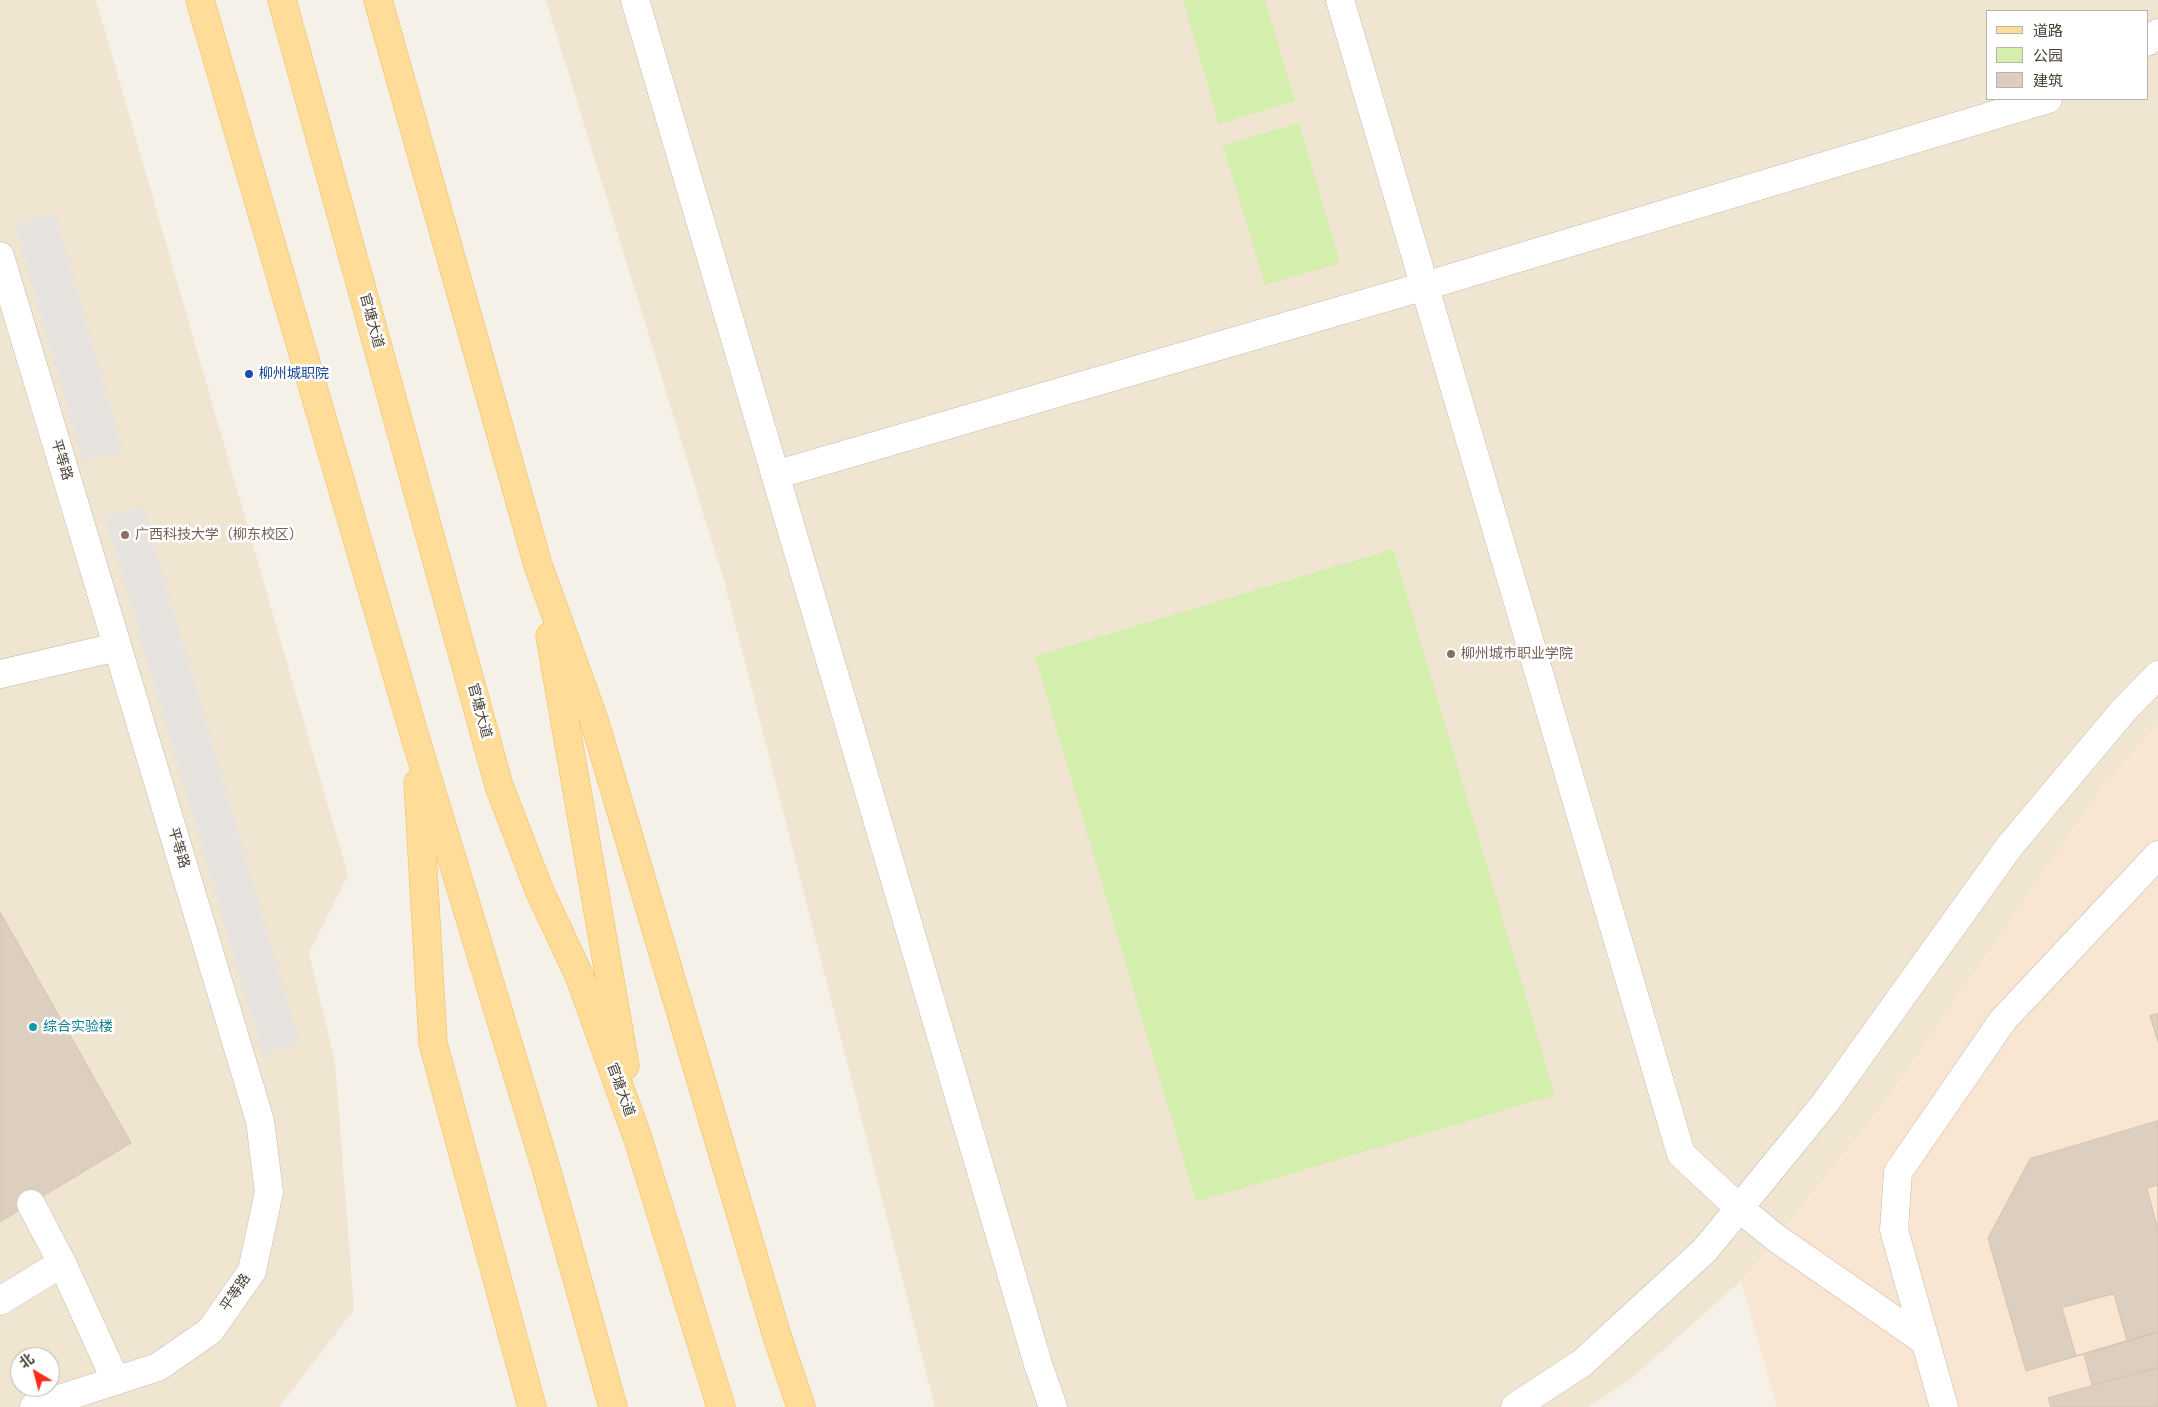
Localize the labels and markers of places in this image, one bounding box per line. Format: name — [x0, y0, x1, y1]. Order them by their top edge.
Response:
place label: 柳州城职院 — [259, 366, 329, 382]
marker: 柳州城职院 — [243, 368, 255, 380]
place label: 广西科技大学（柳东校区） — [135, 527, 303, 543]
marker: 广西科技大学（柳东校区） — [119, 529, 131, 541]
place label: 柳州城市职业学院 — [1461, 646, 1573, 662]
marker: 柳州城市职业学院 — [1445, 648, 1457, 660]
place label: 综合实验楼 — [43, 1019, 113, 1035]
marker: 综合实验楼 — [27, 1021, 39, 1033]

